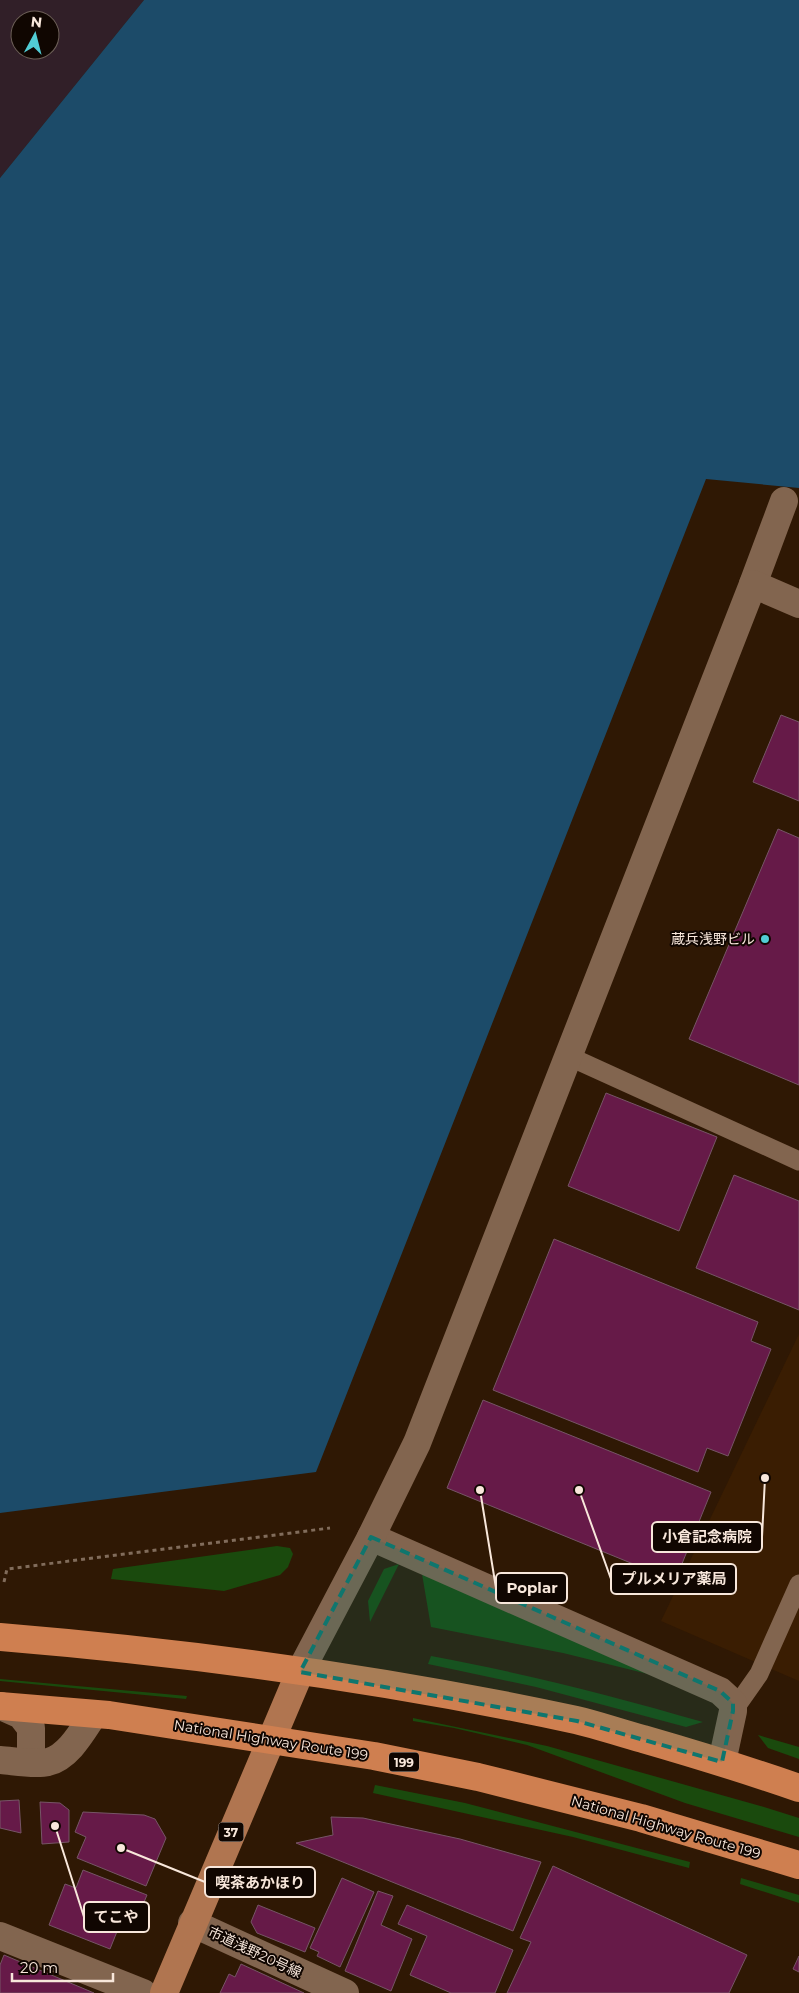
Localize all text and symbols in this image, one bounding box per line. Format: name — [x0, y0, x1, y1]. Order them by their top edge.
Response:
north arrow — [10, 10, 60, 60]
text: N — [30, 12, 43, 32]
place label: 蔵兵浅野ビル — [671, 930, 755, 948]
marker: 蔵兵浅野ビル — [759, 933, 771, 945]
callout: 小倉記念病院 — [652, 1522, 762, 1552]
text: 小倉記念病院 — [662, 1527, 752, 1546]
callout: プルメリア薬局 — [611, 1564, 736, 1594]
text: プルメリア薬局 — [621, 1569, 727, 1588]
callout: Poplar — [496, 1573, 567, 1603]
text: Poplar — [506, 1578, 558, 1597]
street label: National Highway Route 199 — [173, 1716, 369, 1764]
road number: 199 — [389, 1752, 419, 1771]
street label: National Highway Route 199 — [569, 1791, 763, 1863]
road number: 37 — [218, 1822, 244, 1841]
callout: 喫茶あかほり — [205, 1867, 315, 1897]
text: 喫茶あかほり — [215, 1873, 305, 1892]
callout: てこや — [84, 1902, 149, 1932]
text: てこや — [93, 1907, 139, 1926]
street label: 市道浅野20号線 — [205, 1922, 305, 1982]
scale bar — [12, 1950, 114, 1982]
text: 20 m — [20, 1958, 58, 1977]

